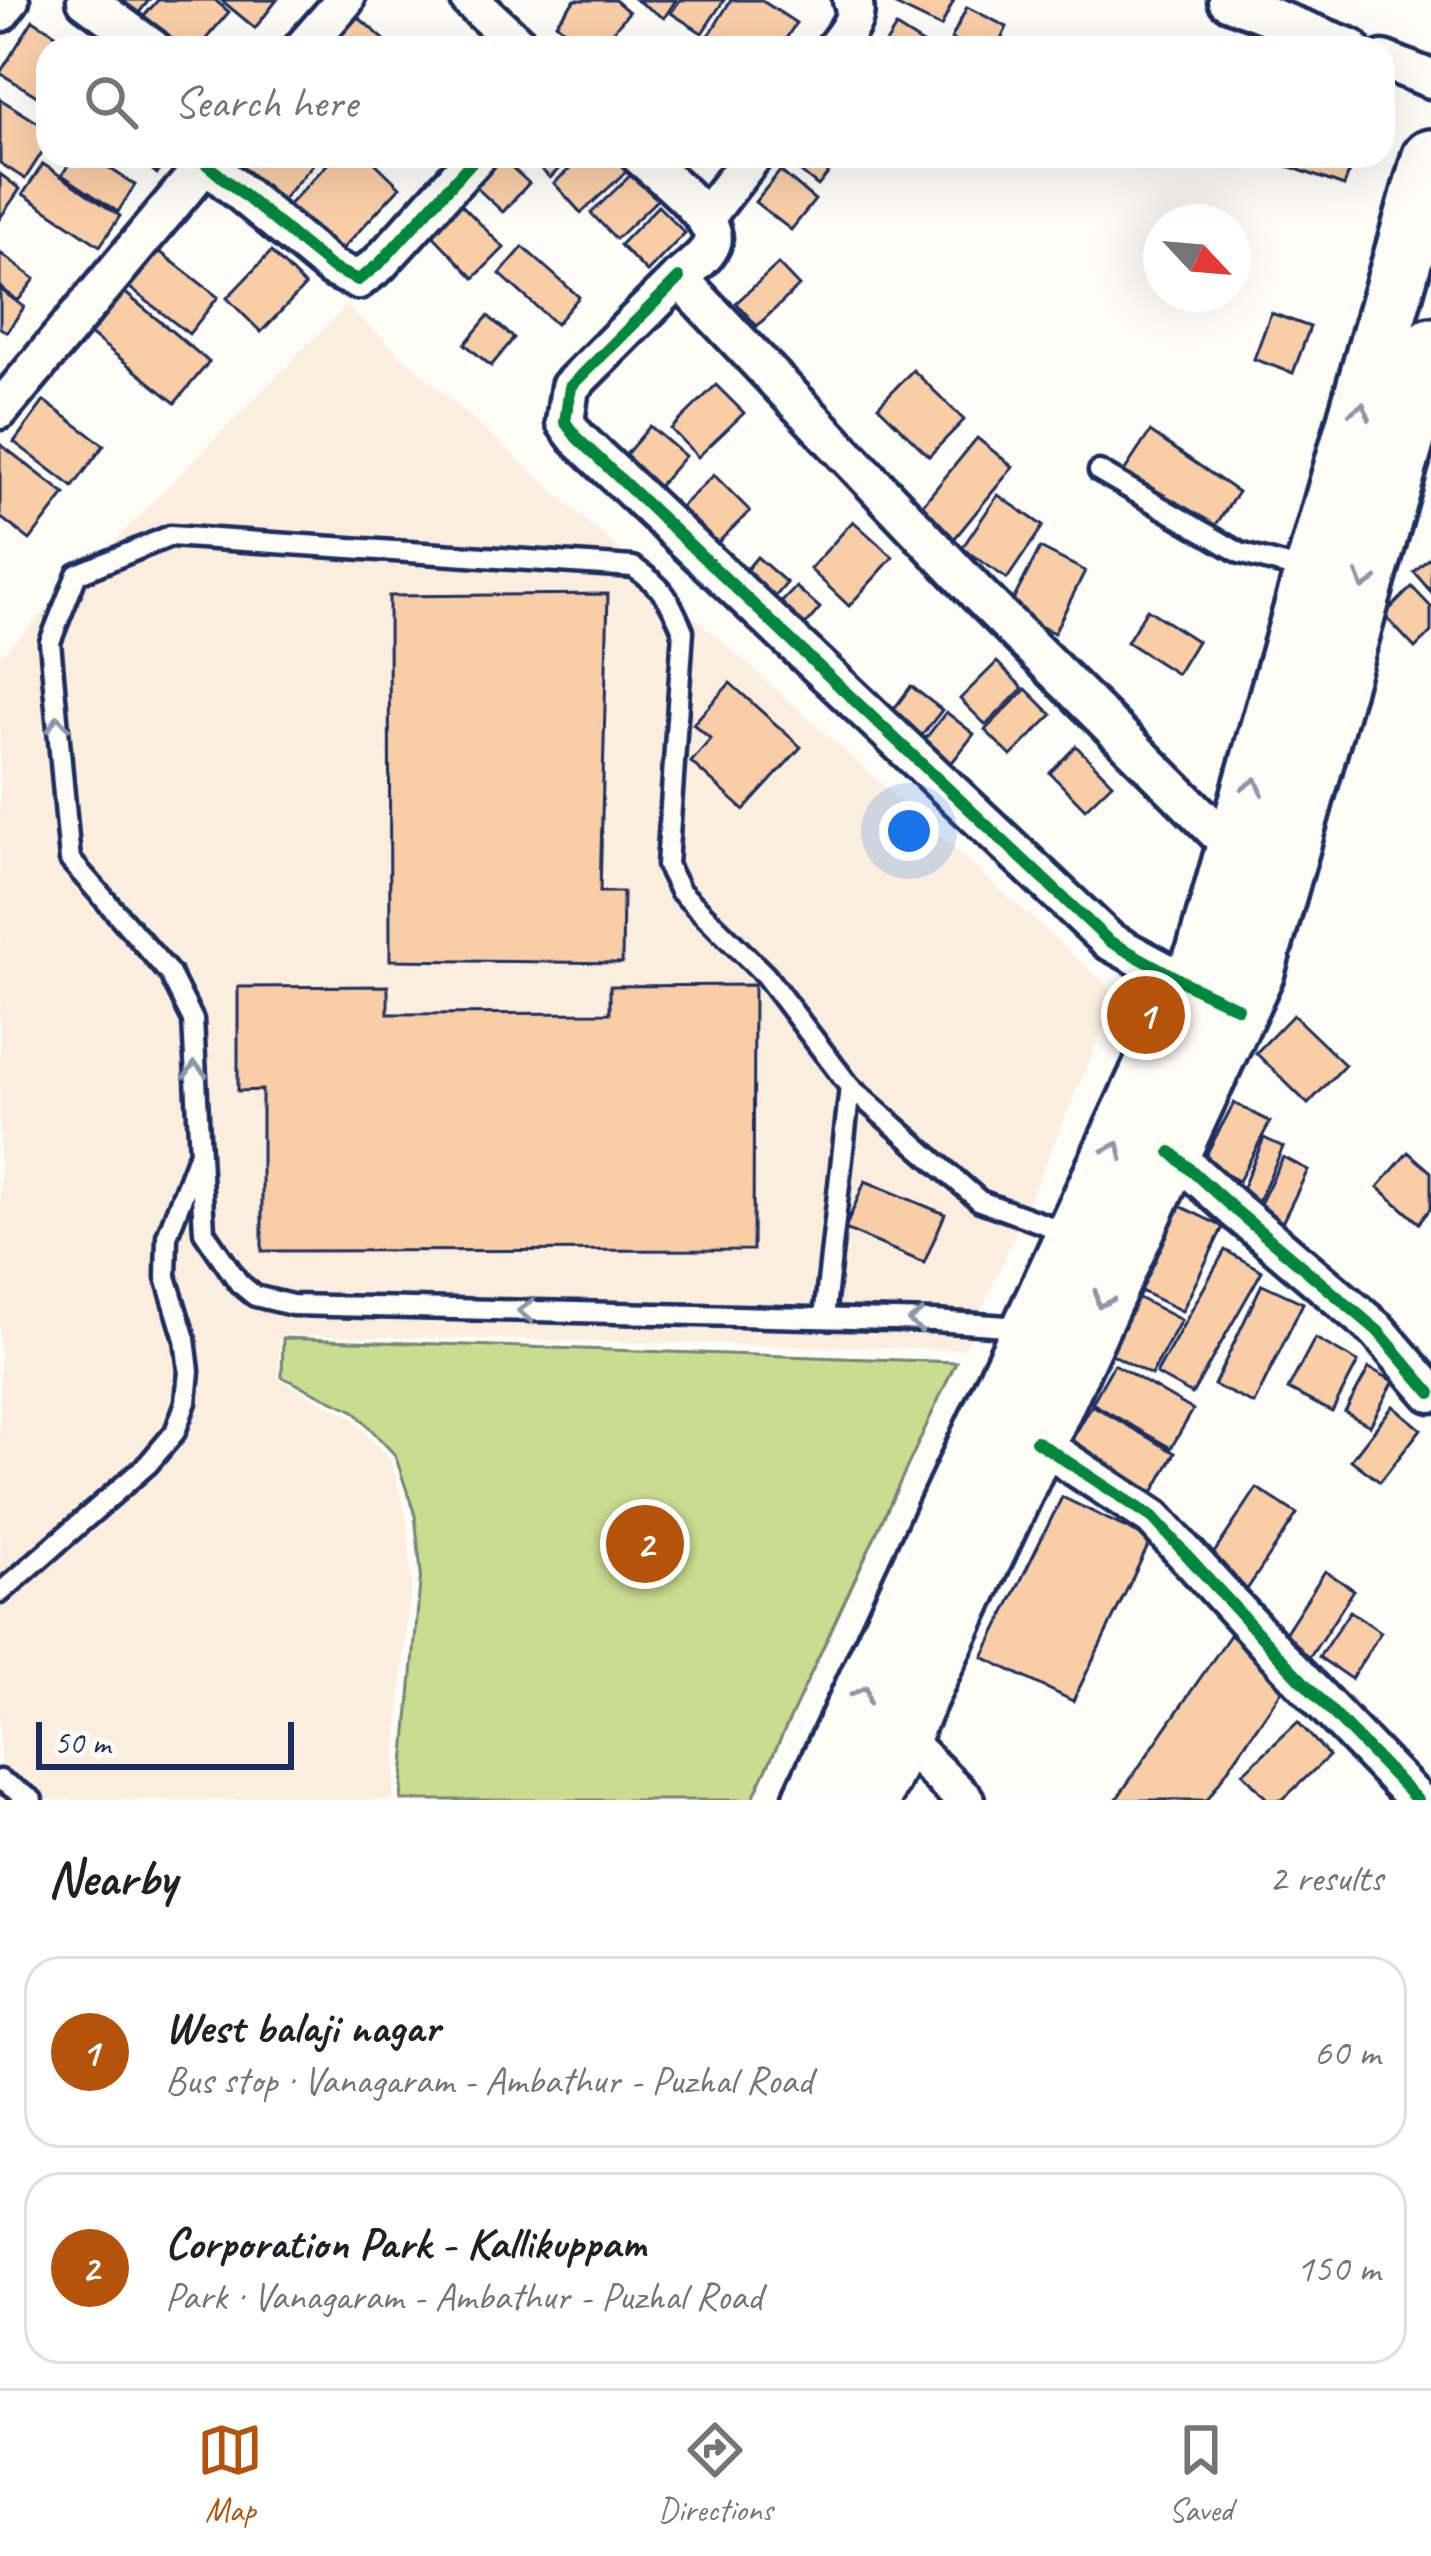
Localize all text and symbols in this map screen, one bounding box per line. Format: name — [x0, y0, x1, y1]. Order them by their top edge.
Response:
search box — [36, 36, 1395, 168]
icon: search — [78, 69, 144, 135]
text: Search here — [174, 74, 357, 131]
north arrow — [1143, 204, 1251, 312]
one-way arrow — [1347, 402, 1372, 423]
one-way arrow — [1354, 570, 1379, 591]
one-way arrow — [45, 714, 71, 733]
one-way arrow — [1239, 777, 1264, 797]
your location — [879, 801, 939, 861]
pin: 1 — [1107, 970, 1185, 1060]
one-way arrow — [182, 1060, 208, 1079]
one-way arrow — [1101, 1141, 1124, 1162]
one-way arrow — [1093, 1288, 1116, 1309]
one-way arrow — [516, 1299, 535, 1325]
one-way arrow — [906, 1308, 925, 1334]
pin: 2 — [606, 1499, 684, 1589]
one-way arrow — [849, 1685, 872, 1706]
scale bar — [36, 1716, 294, 1769]
text: 50 m — [54, 1722, 110, 1764]
text: Nearby — [48, 1846, 176, 1910]
text: 2 results — [1269, 1854, 1383, 1903]
text: West balaji nagar — [165, 1999, 440, 2056]
text: 1 — [81, 2028, 99, 2077]
text: 60 m — [1314, 2028, 1380, 2077]
text: Bus stop · Vanagaram - Ambathur - Puzhal Road — [165, 2056, 812, 2105]
text: Corporation Park - Kallikuppam — [165, 2215, 646, 2272]
text: 2 — [81, 2244, 99, 2293]
text: 150 m — [1296, 2244, 1380, 2293]
text: Park · Vanagaram - Ambathur - Puzhal Road — [165, 2272, 762, 2321]
tab: Map — [197, 2417, 263, 2531]
tab: Directions — [658, 2417, 773, 2531]
tab: Saved — [1168, 2417, 1234, 2531]

